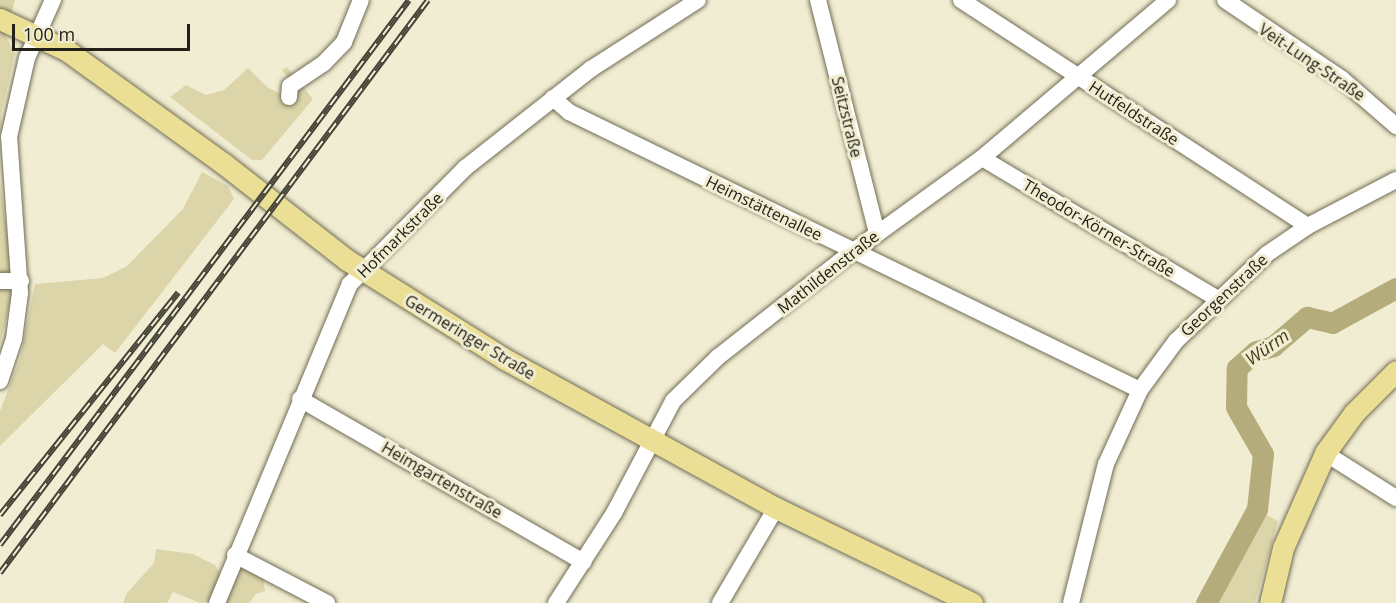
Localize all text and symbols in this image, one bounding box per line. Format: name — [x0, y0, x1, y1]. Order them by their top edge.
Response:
scale bar — [15, 12, 194, 50]
street label: Veit-Lung-Straße — [1255, 19, 1369, 105]
text: 100 m — [23, 22, 75, 46]
street label: Seitzstraße — [828, 75, 866, 159]
street label: Hutfeldstraße — [1085, 77, 1183, 149]
street label: Heimstättenallee — [703, 172, 825, 244]
street label: Theodor-Körner-Straße — [1020, 175, 1178, 281]
street label: Hofmarkstraße — [353, 188, 447, 282]
street label: Mathildenstraße — [774, 227, 882, 317]
street label: Georgenstraße — [1177, 250, 1271, 340]
street label: Germeringer Straße — [401, 291, 539, 383]
water label: Würm — [1241, 324, 1293, 370]
street label: Heimgartenstraße — [378, 438, 506, 522]

